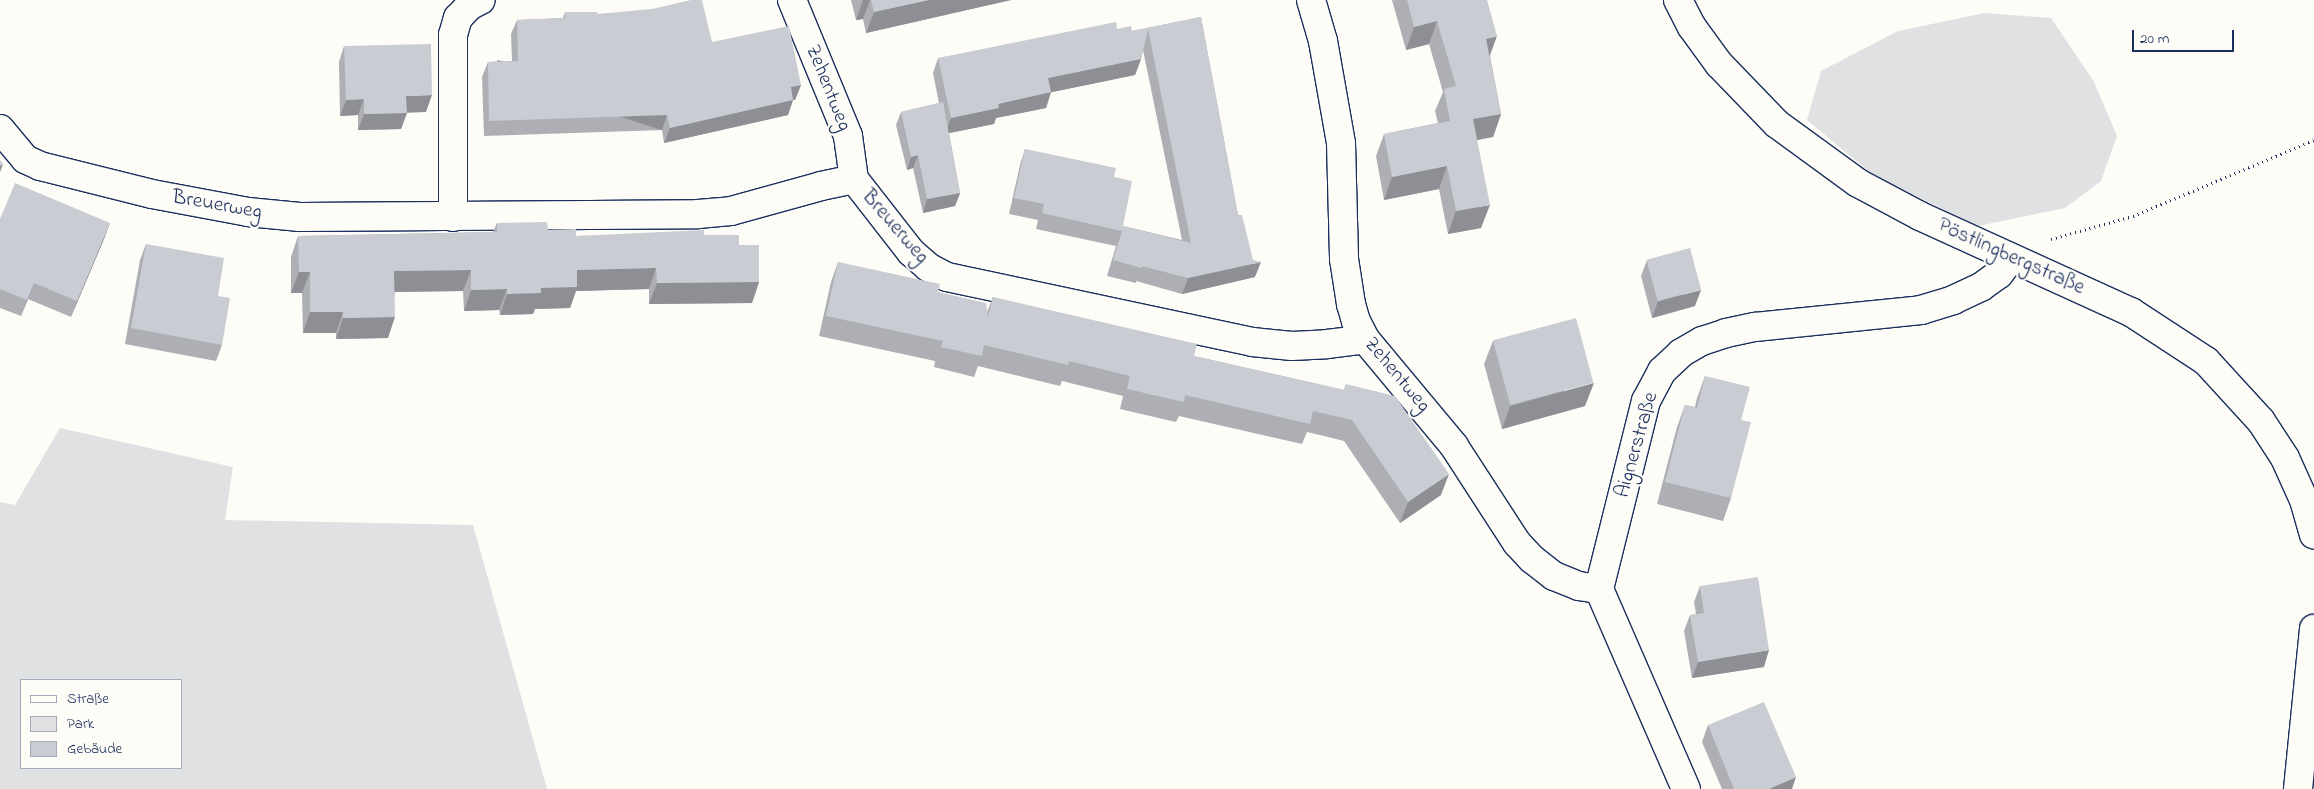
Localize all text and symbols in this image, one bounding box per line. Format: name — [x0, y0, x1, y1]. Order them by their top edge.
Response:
scale bar — [2134, 20, 2236, 52]
text: 20 m — [2140, 28, 2169, 50]
street label: Zehentweg — [799, 41, 857, 135]
street label: Breuerweg — [170, 185, 264, 225]
street label: Breuerweg — [856, 185, 934, 269]
street label: Pöstlingbergstraße — [1934, 213, 2088, 301]
street label: Zehentweg — [1358, 332, 1436, 418]
street label: Aignerstraße — [1610, 389, 1664, 501]
legend — [20, 679, 182, 769]
text: Straße — [67, 688, 109, 710]
text: Park — [67, 713, 94, 735]
text: Gebäude — [67, 738, 122, 760]

